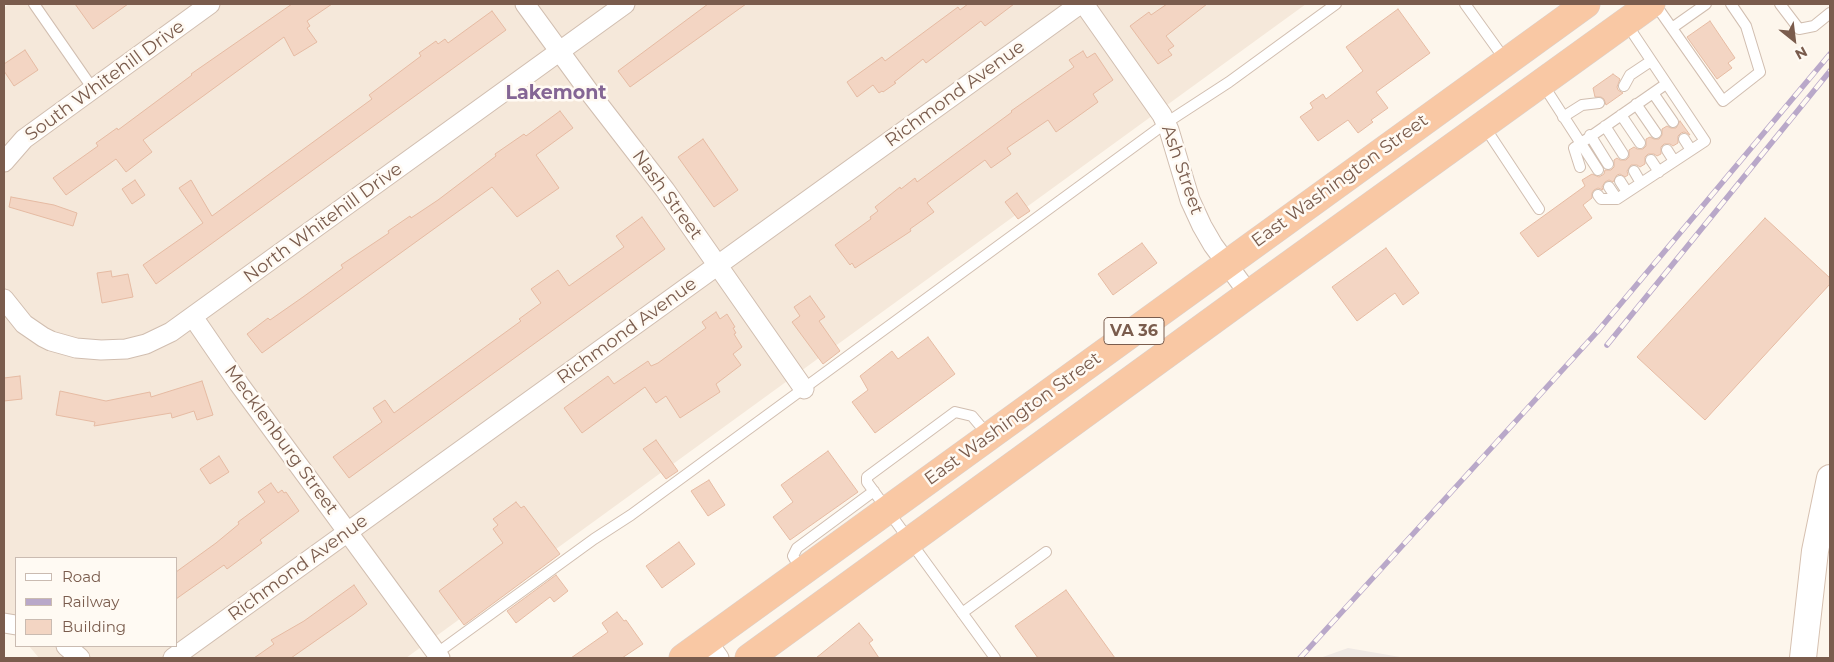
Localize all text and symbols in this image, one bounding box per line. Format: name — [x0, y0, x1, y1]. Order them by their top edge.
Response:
north arrow — [1769, 15, 1819, 65]
street label: South Whitehill Drive — [21, 16, 189, 146]
street label: Richmond Avenue — [881, 36, 1029, 152]
text: N — [1792, 43, 1811, 64]
district label: Lakemont — [505, 82, 607, 104]
street label: East Washington Street — [1248, 110, 1432, 252]
street label: Ash Street — [1157, 123, 1207, 217]
street label: Nash Street — [627, 146, 707, 244]
street label: North Whitehill Drive — [240, 158, 406, 288]
street label: Richmond Avenue — [553, 273, 701, 389]
road number: VA 36 — [1104, 318, 1164, 344]
street label: East Washington Street — [921, 348, 1105, 490]
street label: Mecklenburg Street — [220, 361, 342, 519]
street label: Richmond Avenue — [224, 510, 372, 626]
legend — [15, 557, 178, 647]
text: Road — [62, 567, 101, 586]
text: Railway — [62, 592, 119, 611]
text: Building — [62, 617, 126, 636]

